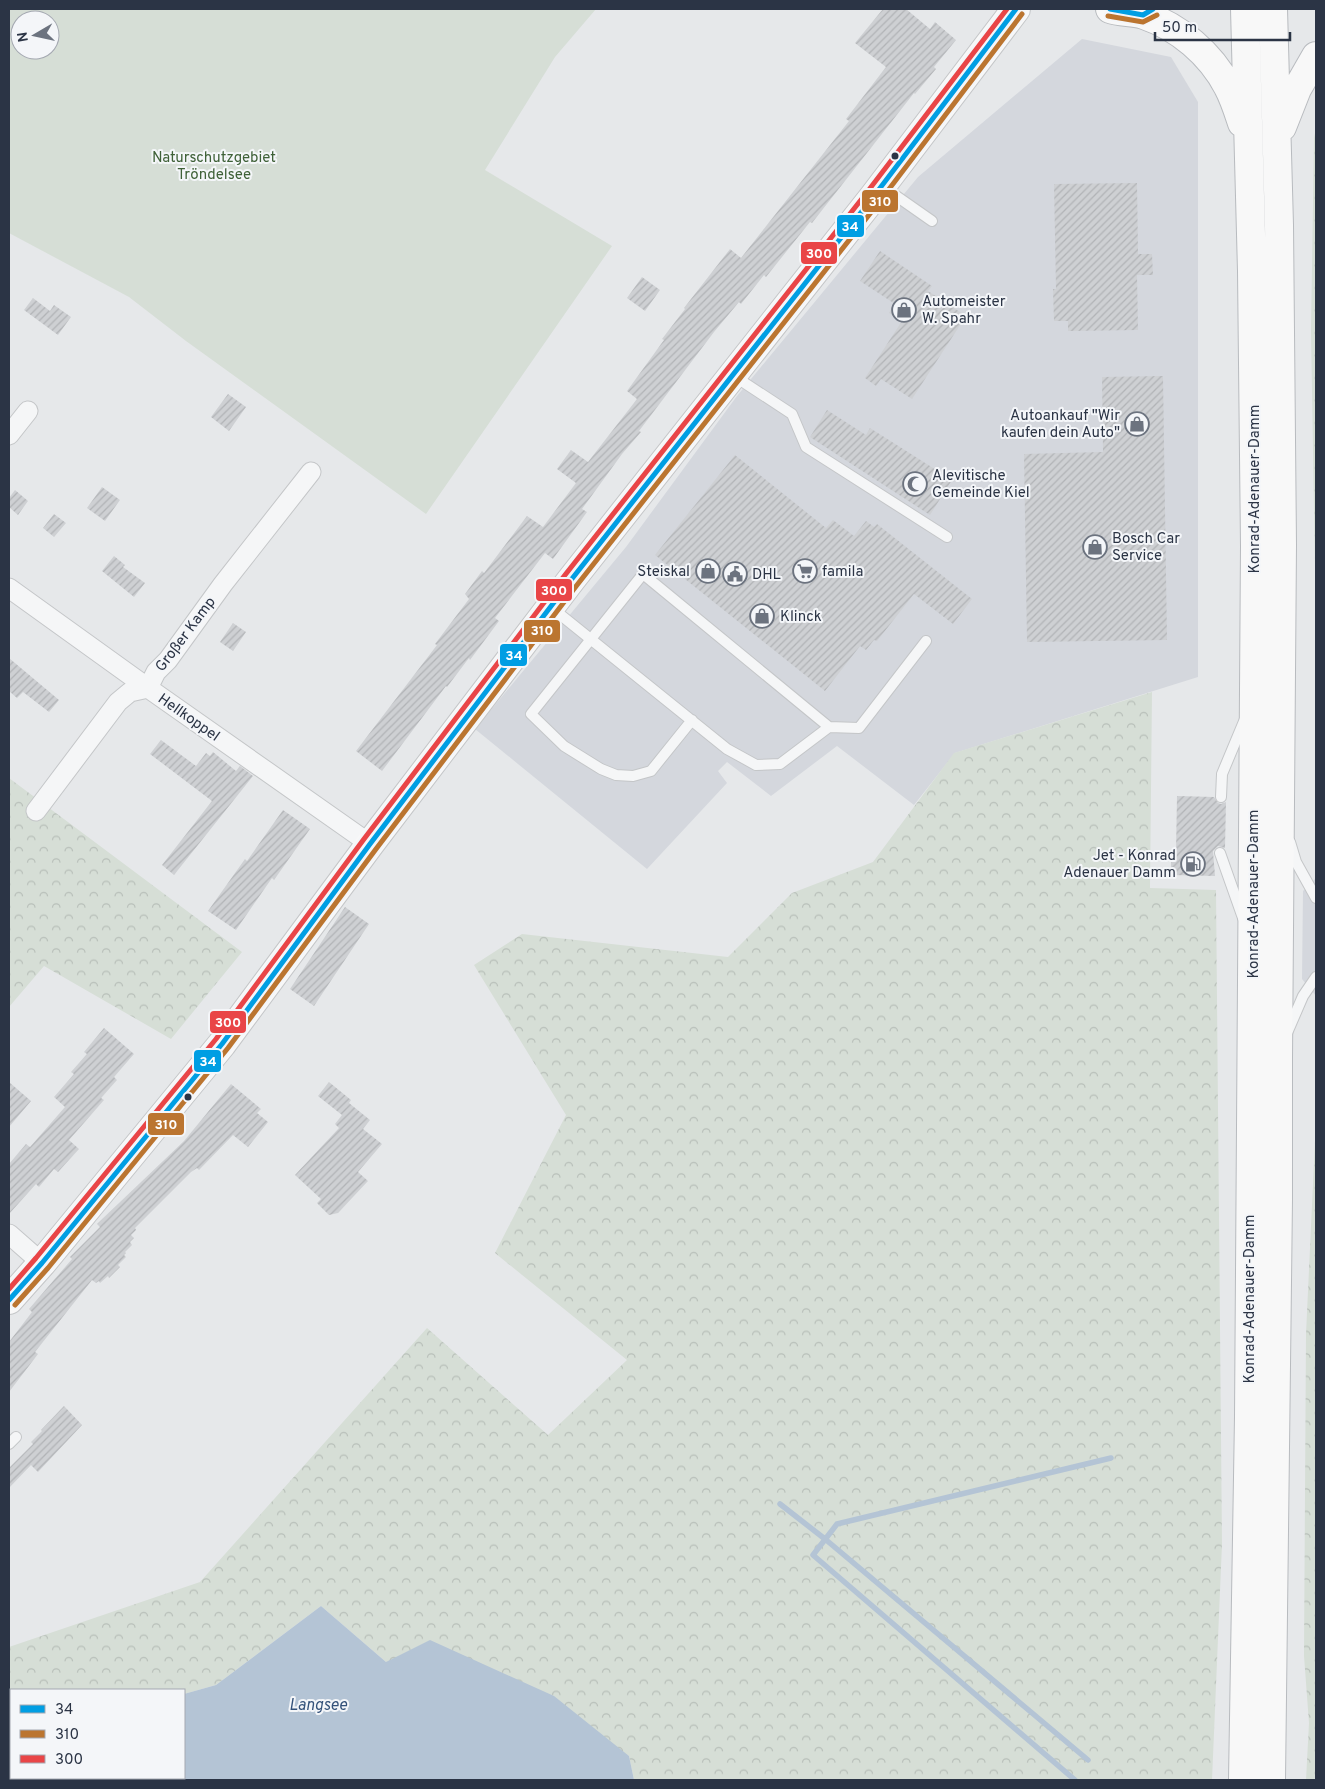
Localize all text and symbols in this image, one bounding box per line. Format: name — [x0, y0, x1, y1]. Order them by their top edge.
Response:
north arrow — [10, 10, 60, 60]
scale bar — [1155, 10, 1290, 42]
text: 50 m — [1162, 19, 1197, 38]
text: N — [14, 30, 33, 43]
park label: Naturschutzgebiet Tröndelsee — [152, 149, 276, 185]
unlabelled marker — [890, 151, 900, 161]
line badge: 310 — [861, 189, 899, 213]
text: 310 — [868, 194, 892, 211]
line badge: 34 — [836, 214, 865, 238]
text: 34 — [841, 219, 859, 236]
line badge: 300 — [800, 241, 838, 265]
text: 300 — [806, 246, 832, 263]
place label: Automeister W. Spahr — [922, 293, 1006, 329]
shop icon: Automeister W. Spahr — [891, 297, 917, 323]
street label: Konrad-Adenauer-Damm — [1246, 405, 1265, 574]
place label: Autoankauf "Wir kaufen dein Auto" — [1001, 407, 1120, 443]
shop icon: Autoankauf "Wir kaufen dein Auto" — [1124, 411, 1150, 437]
place label: Alevitische Gemeinde Kiel — [932, 467, 1030, 503]
mosque icon: Alevitische Gemeinde Kiel — [902, 471, 928, 497]
place label: Bosch Car Service — [1112, 530, 1180, 566]
shop icon: Bosch Car Service — [1082, 534, 1108, 560]
shop icon: Steiskal — [695, 558, 721, 584]
supermarket icon: famila — [792, 558, 818, 584]
public building icon: DHL — [722, 561, 748, 587]
place label: Steiskal — [637, 563, 690, 582]
place label: famila — [822, 563, 863, 582]
place label: DHL — [752, 566, 781, 585]
line badge: 300 — [535, 578, 573, 602]
text: 300 — [541, 583, 567, 600]
street label: Großer Kamp — [152, 594, 221, 676]
shop icon: Klinck — [749, 603, 775, 629]
place label: Klinck — [780, 608, 822, 627]
line badge: 310 — [523, 619, 561, 643]
text: 310 — [530, 623, 554, 640]
line badge: 34 — [499, 643, 528, 667]
text: 34 — [505, 648, 523, 665]
street label: Hellkoppel — [153, 690, 223, 746]
street label: Konrad-Adenauer-Damm — [1245, 810, 1264, 979]
place label: Jet - Konrad Adenauer Damm — [1063, 847, 1176, 883]
fuel station icon: Jet - Konrad Adenauer Damm — [1180, 851, 1206, 877]
line badge: 300 — [209, 1010, 247, 1034]
text: 300 — [215, 1015, 241, 1032]
line badge: 34 — [193, 1049, 222, 1073]
text: 34 — [199, 1054, 217, 1071]
unlabelled marker — [183, 1092, 193, 1102]
line badge: 310 — [147, 1112, 185, 1136]
text: 310 — [154, 1117, 178, 1134]
street label: Konrad-Adenauer-Damm — [1241, 1215, 1260, 1384]
legend — [10, 1689, 185, 1779]
water label: Langsee — [289, 1696, 348, 1716]
text: 34 — [55, 1701, 73, 1720]
text: 310 — [55, 1726, 79, 1745]
text: 300 — [55, 1751, 83, 1770]

